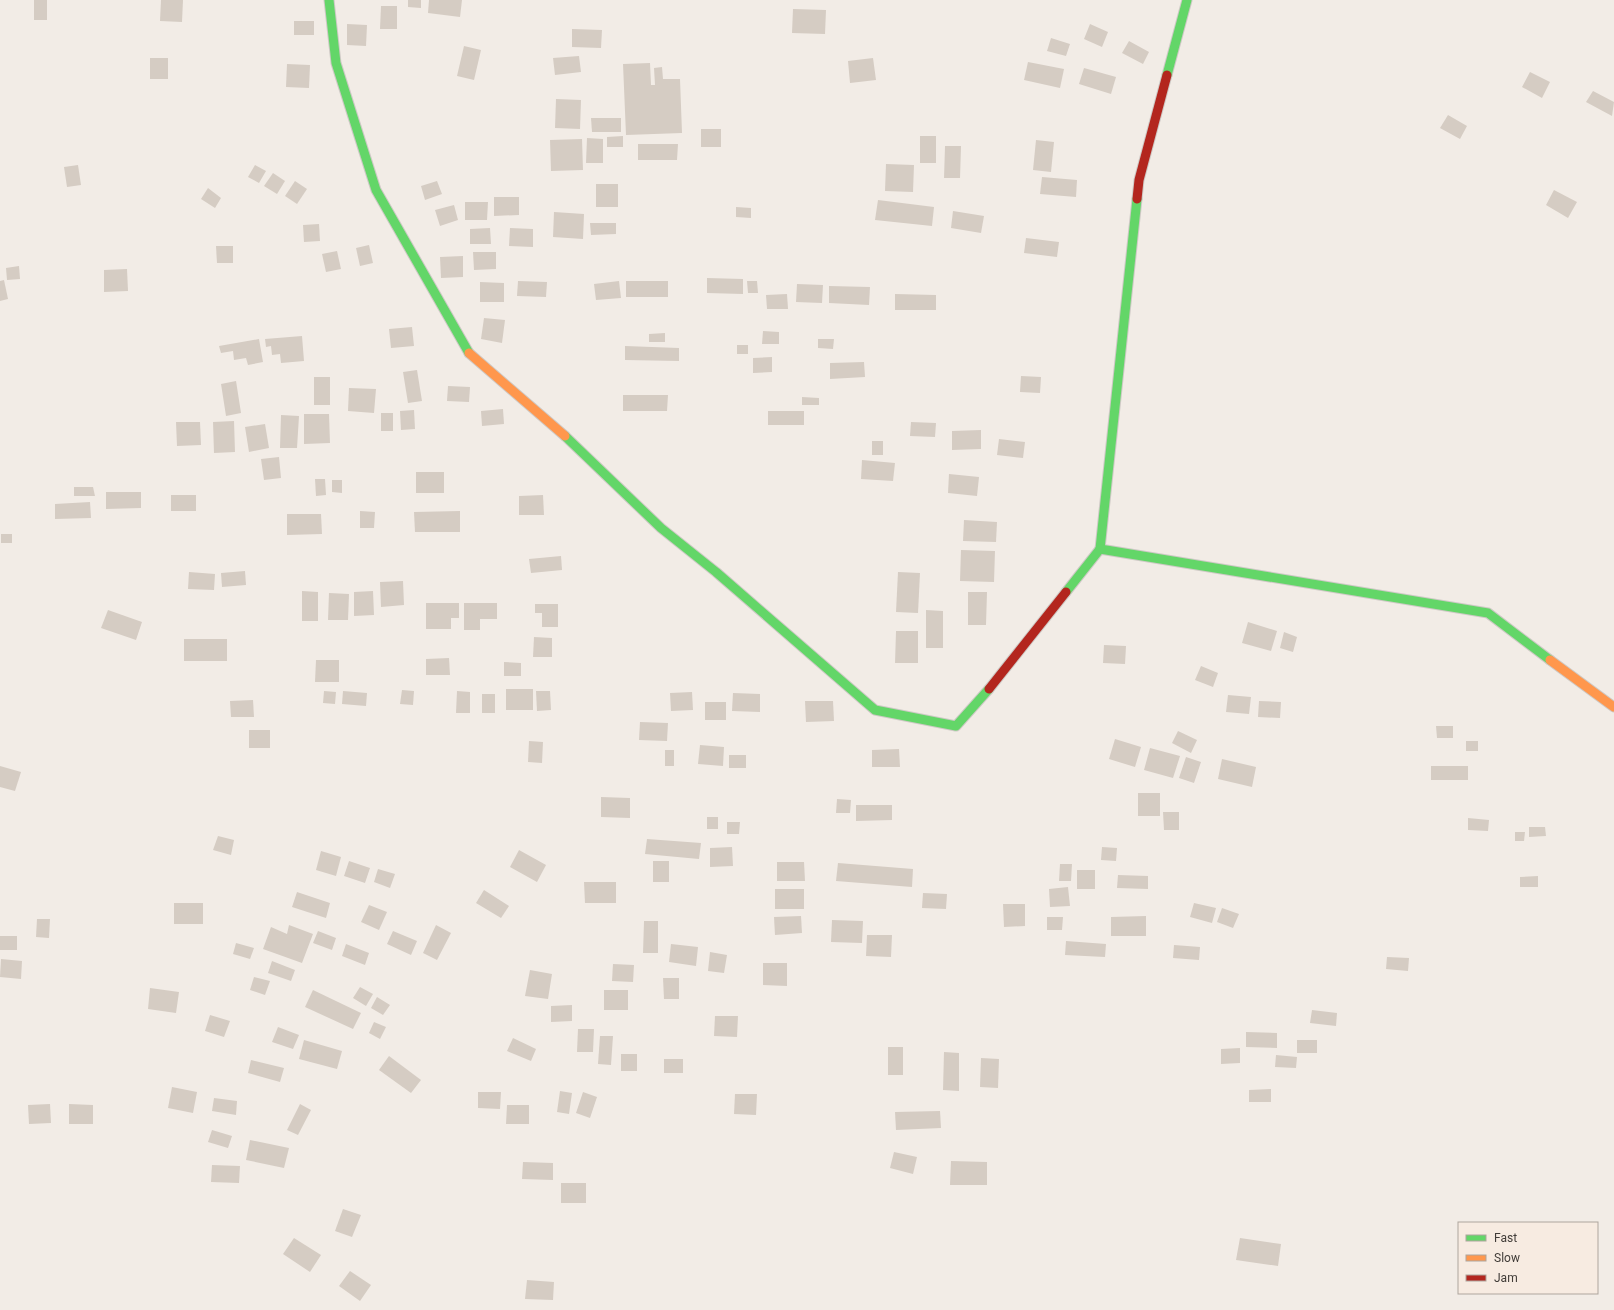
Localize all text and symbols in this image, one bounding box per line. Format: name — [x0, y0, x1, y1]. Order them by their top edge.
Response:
legend — [1458, 1222, 1598, 1294]
text: Fast — [1494, 1231, 1517, 1245]
text: Slow — [1494, 1251, 1520, 1265]
text: Jam — [1494, 1271, 1518, 1285]

